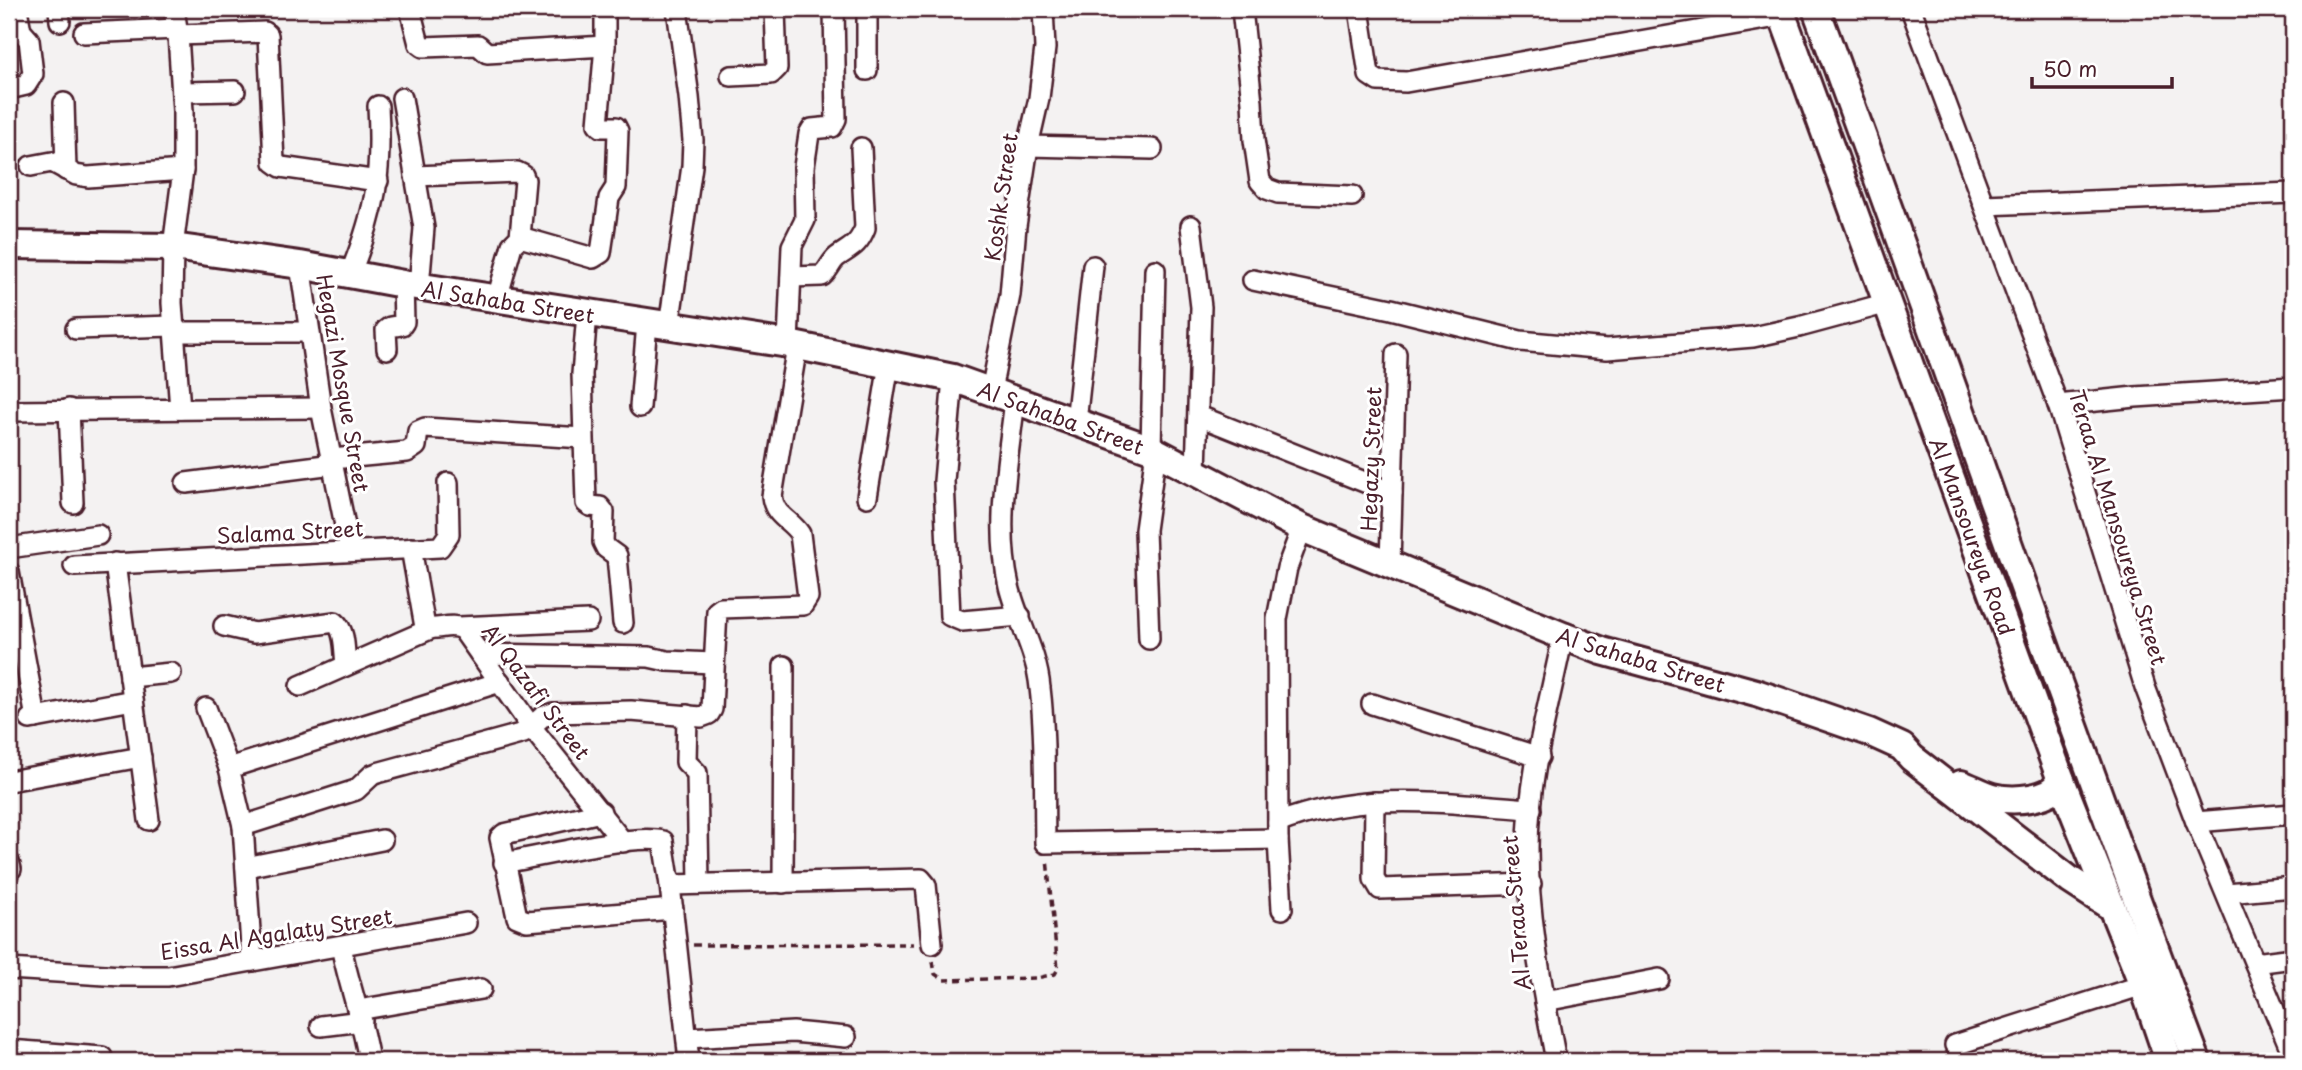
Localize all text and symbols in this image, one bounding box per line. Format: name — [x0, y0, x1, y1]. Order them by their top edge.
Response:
scale bar — [2032, 46, 2172, 90]
text: 50 m — [2043, 52, 2097, 84]
street label: Koshk Street — [975, 131, 1025, 263]
street label: Hegazi Mosque Street — [309, 271, 379, 495]
street label: Al Sahaba Street — [419, 272, 597, 330]
street label: Al Sahaba Street — [973, 372, 1149, 462]
street label: Teraa Al Mansoureya Street — [2062, 385, 2176, 669]
street label: Hegazy Street — [1351, 386, 1389, 532]
street label: Al Mansoureya Road — [1922, 433, 2024, 639]
street label: Salama Street — [216, 511, 364, 551]
street label: Al Qazafi Street — [475, 616, 599, 766]
street label: Al Sahaba Street — [1553, 618, 1729, 700]
street label: Al Teraa Street — [1492, 834, 1538, 992]
street label: Eissa Al Agalaty Street — [158, 899, 394, 967]

